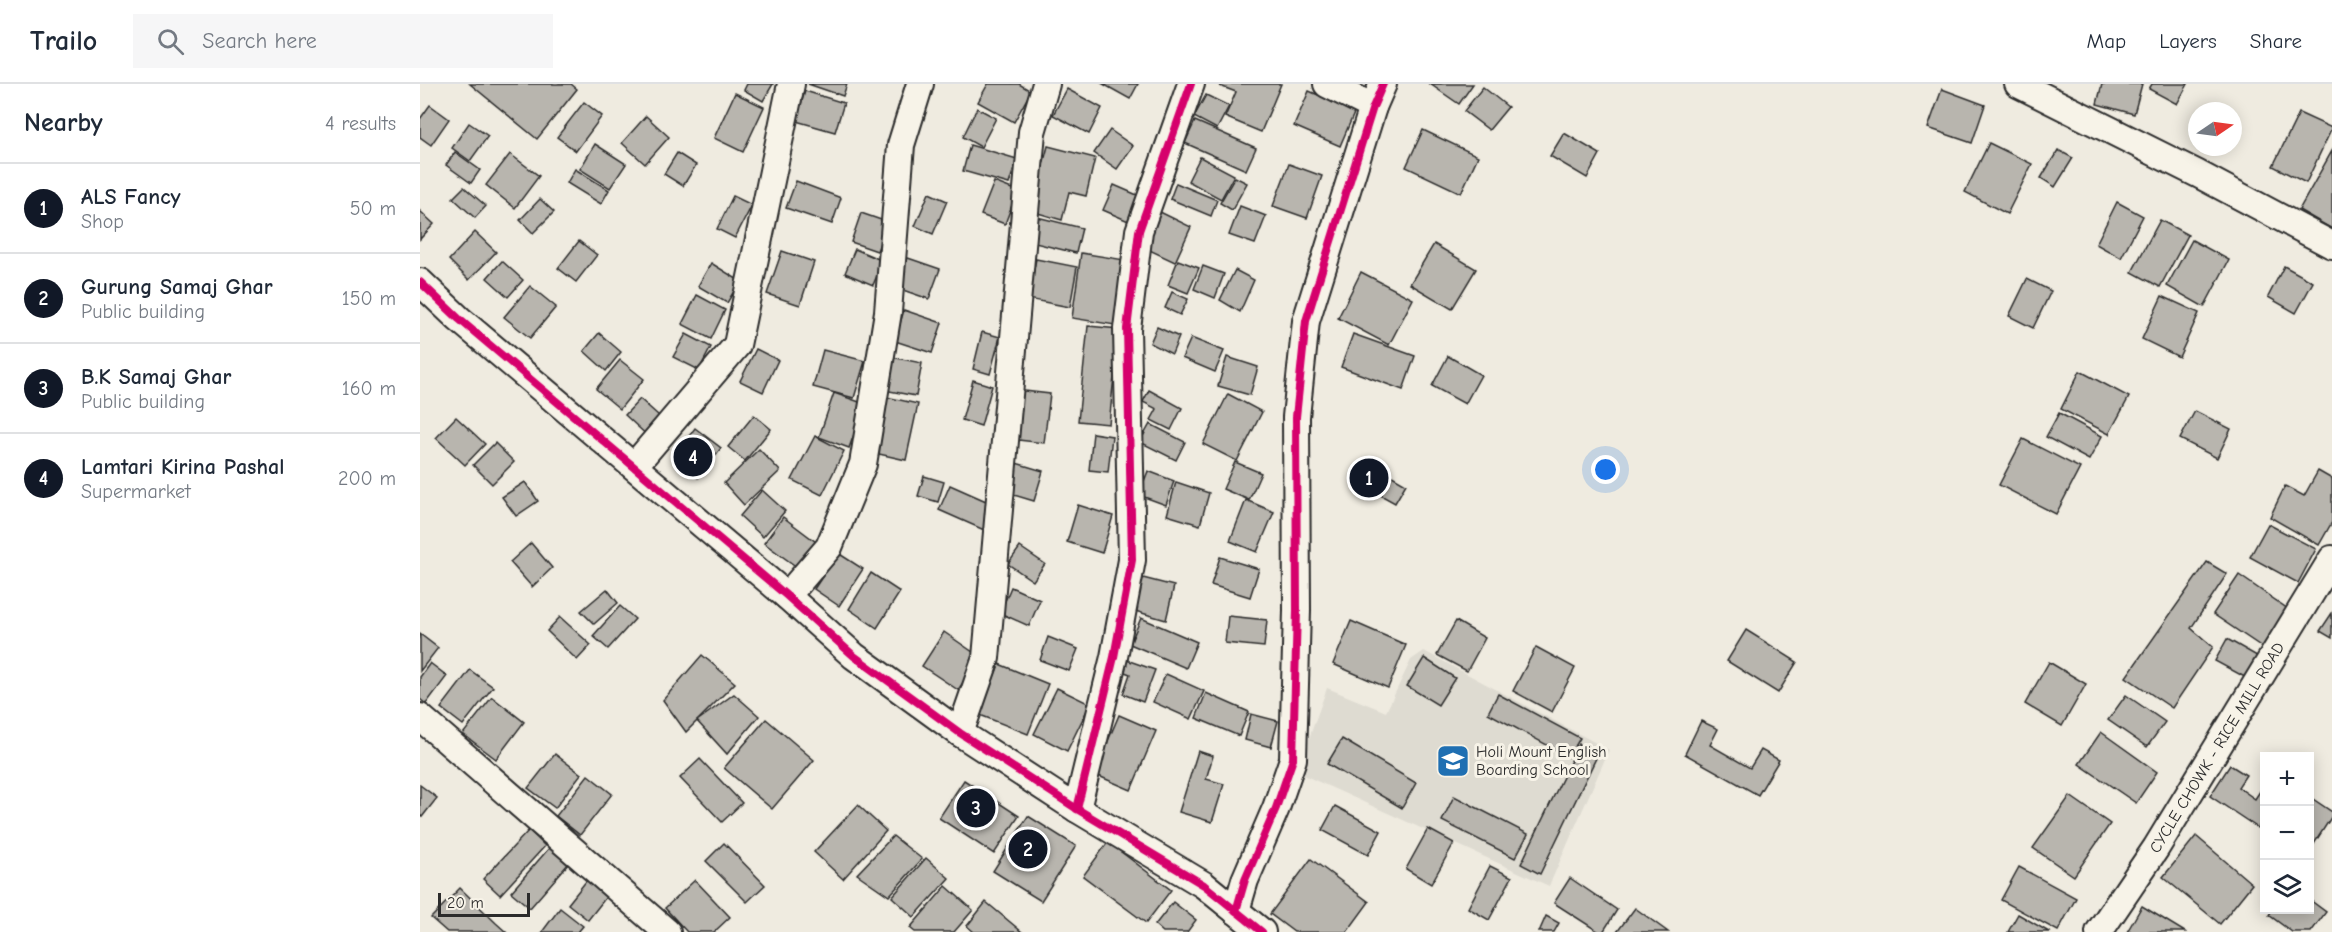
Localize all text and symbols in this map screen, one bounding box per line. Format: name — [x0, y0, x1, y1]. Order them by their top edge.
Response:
search box — [133, 14, 553, 68]
text: Trailo — [30, 25, 97, 57]
icon: search — [154, 25, 187, 58]
text: Search here — [202, 28, 317, 54]
text: Map — [2087, 29, 2126, 53]
text: Layers — [2159, 29, 2217, 53]
text: Share — [2250, 29, 2302, 53]
north arrow — [2188, 102, 2242, 156]
text: Nearby — [24, 108, 103, 138]
text: 4 results — [325, 112, 396, 135]
text: ALS Fancy — [81, 184, 181, 210]
text: 1 — [40, 197, 47, 220]
text: 50 m — [350, 197, 396, 220]
text: Shop — [81, 210, 124, 233]
text: Gurung Samaj Ghar — [81, 274, 273, 300]
text: 2 — [39, 287, 48, 310]
text: 150 m — [342, 287, 396, 310]
text: Public building — [81, 300, 205, 323]
text: B.K Samaj Ghar — [81, 364, 231, 390]
text: 3 — [39, 377, 48, 400]
text: 160 m — [342, 377, 396, 400]
text: Public building — [81, 390, 205, 413]
pin: 4 — [674, 434, 712, 479]
text: Lamtari Kirina Pashal — [81, 454, 284, 480]
your location — [1591, 455, 1620, 484]
pin: 1 — [1350, 456, 1388, 500]
text: 4 — [39, 467, 48, 490]
text: 200 m — [338, 467, 396, 490]
text: Supermarket — [81, 480, 191, 503]
street label: CYCLE CHOWK - RICE MILL ROAD — [2146, 639, 2288, 856]
school or university icon: Holi Mount English Boarding School — [1435, 743, 1471, 779]
place label: Holi Mount English Boarding School — [1476, 743, 1607, 779]
map controls — [2260, 752, 2314, 914]
button: + — [2260, 752, 2314, 806]
pin: 3 — [956, 786, 996, 830]
button: − — [2260, 806, 2314, 860]
pin: 2 — [1008, 826, 1048, 872]
button: layers — [2260, 860, 2314, 914]
scale bar — [438, 890, 530, 918]
text: 20 m — [447, 894, 484, 912]

